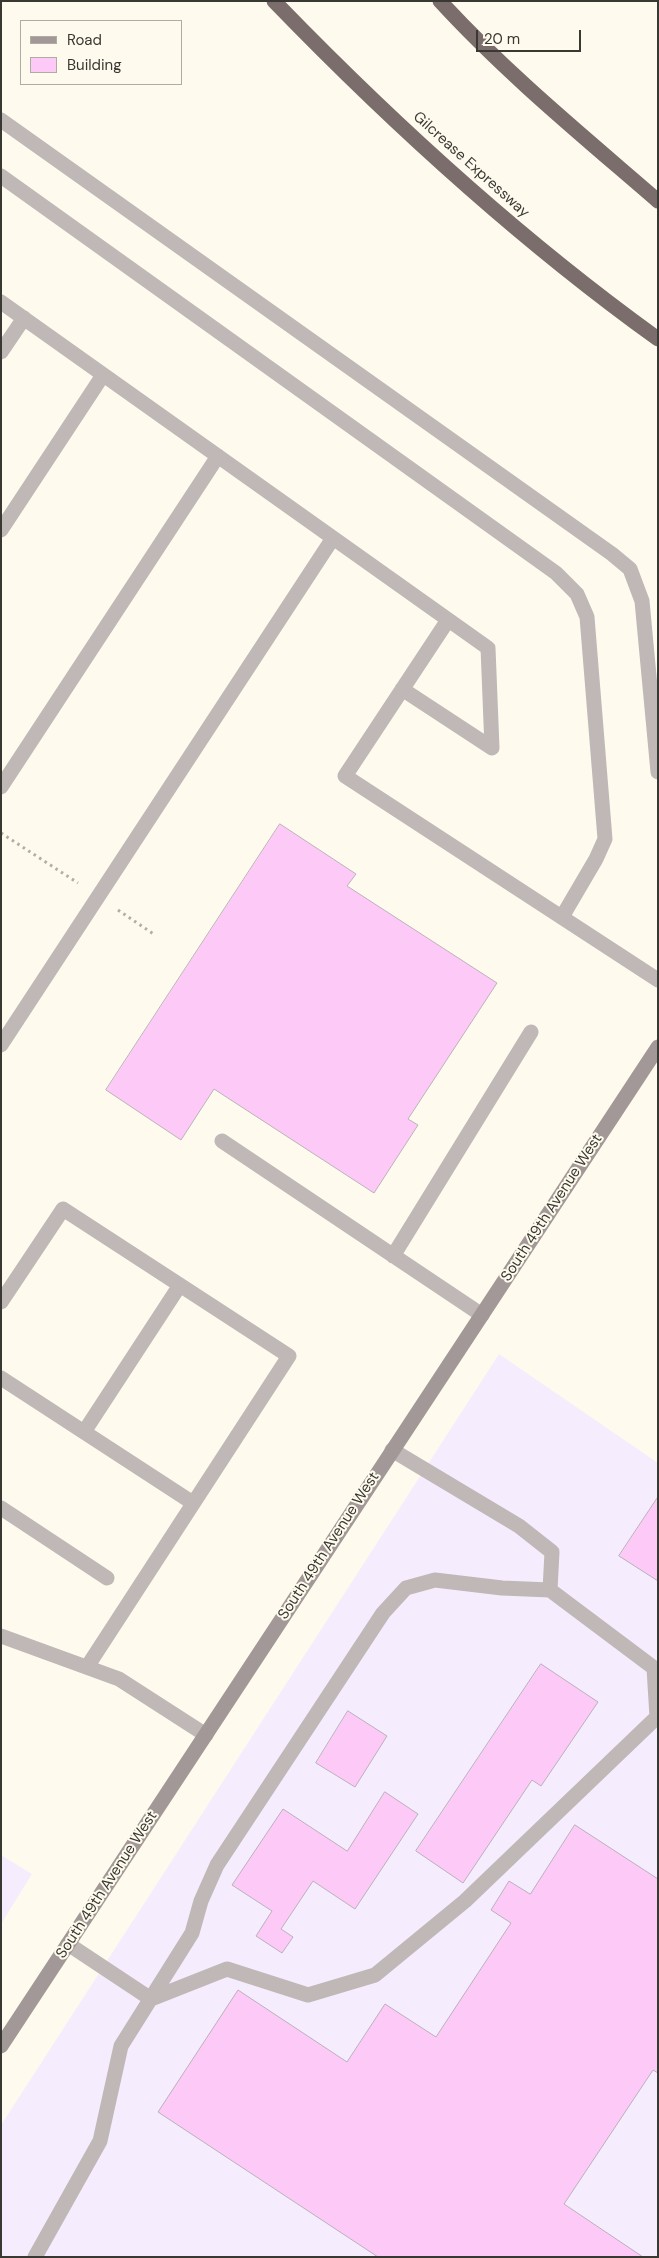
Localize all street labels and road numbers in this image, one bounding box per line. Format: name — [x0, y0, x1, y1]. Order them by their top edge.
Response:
street label: Gilcrease Expressway — [409, 108, 533, 222]
street label: South 49th Avenue West — [498, 1131, 606, 1285]
street label: South 49th Avenue West — [275, 1469, 383, 1623]
street label: South 49th Avenue West — [53, 1808, 161, 1962]

